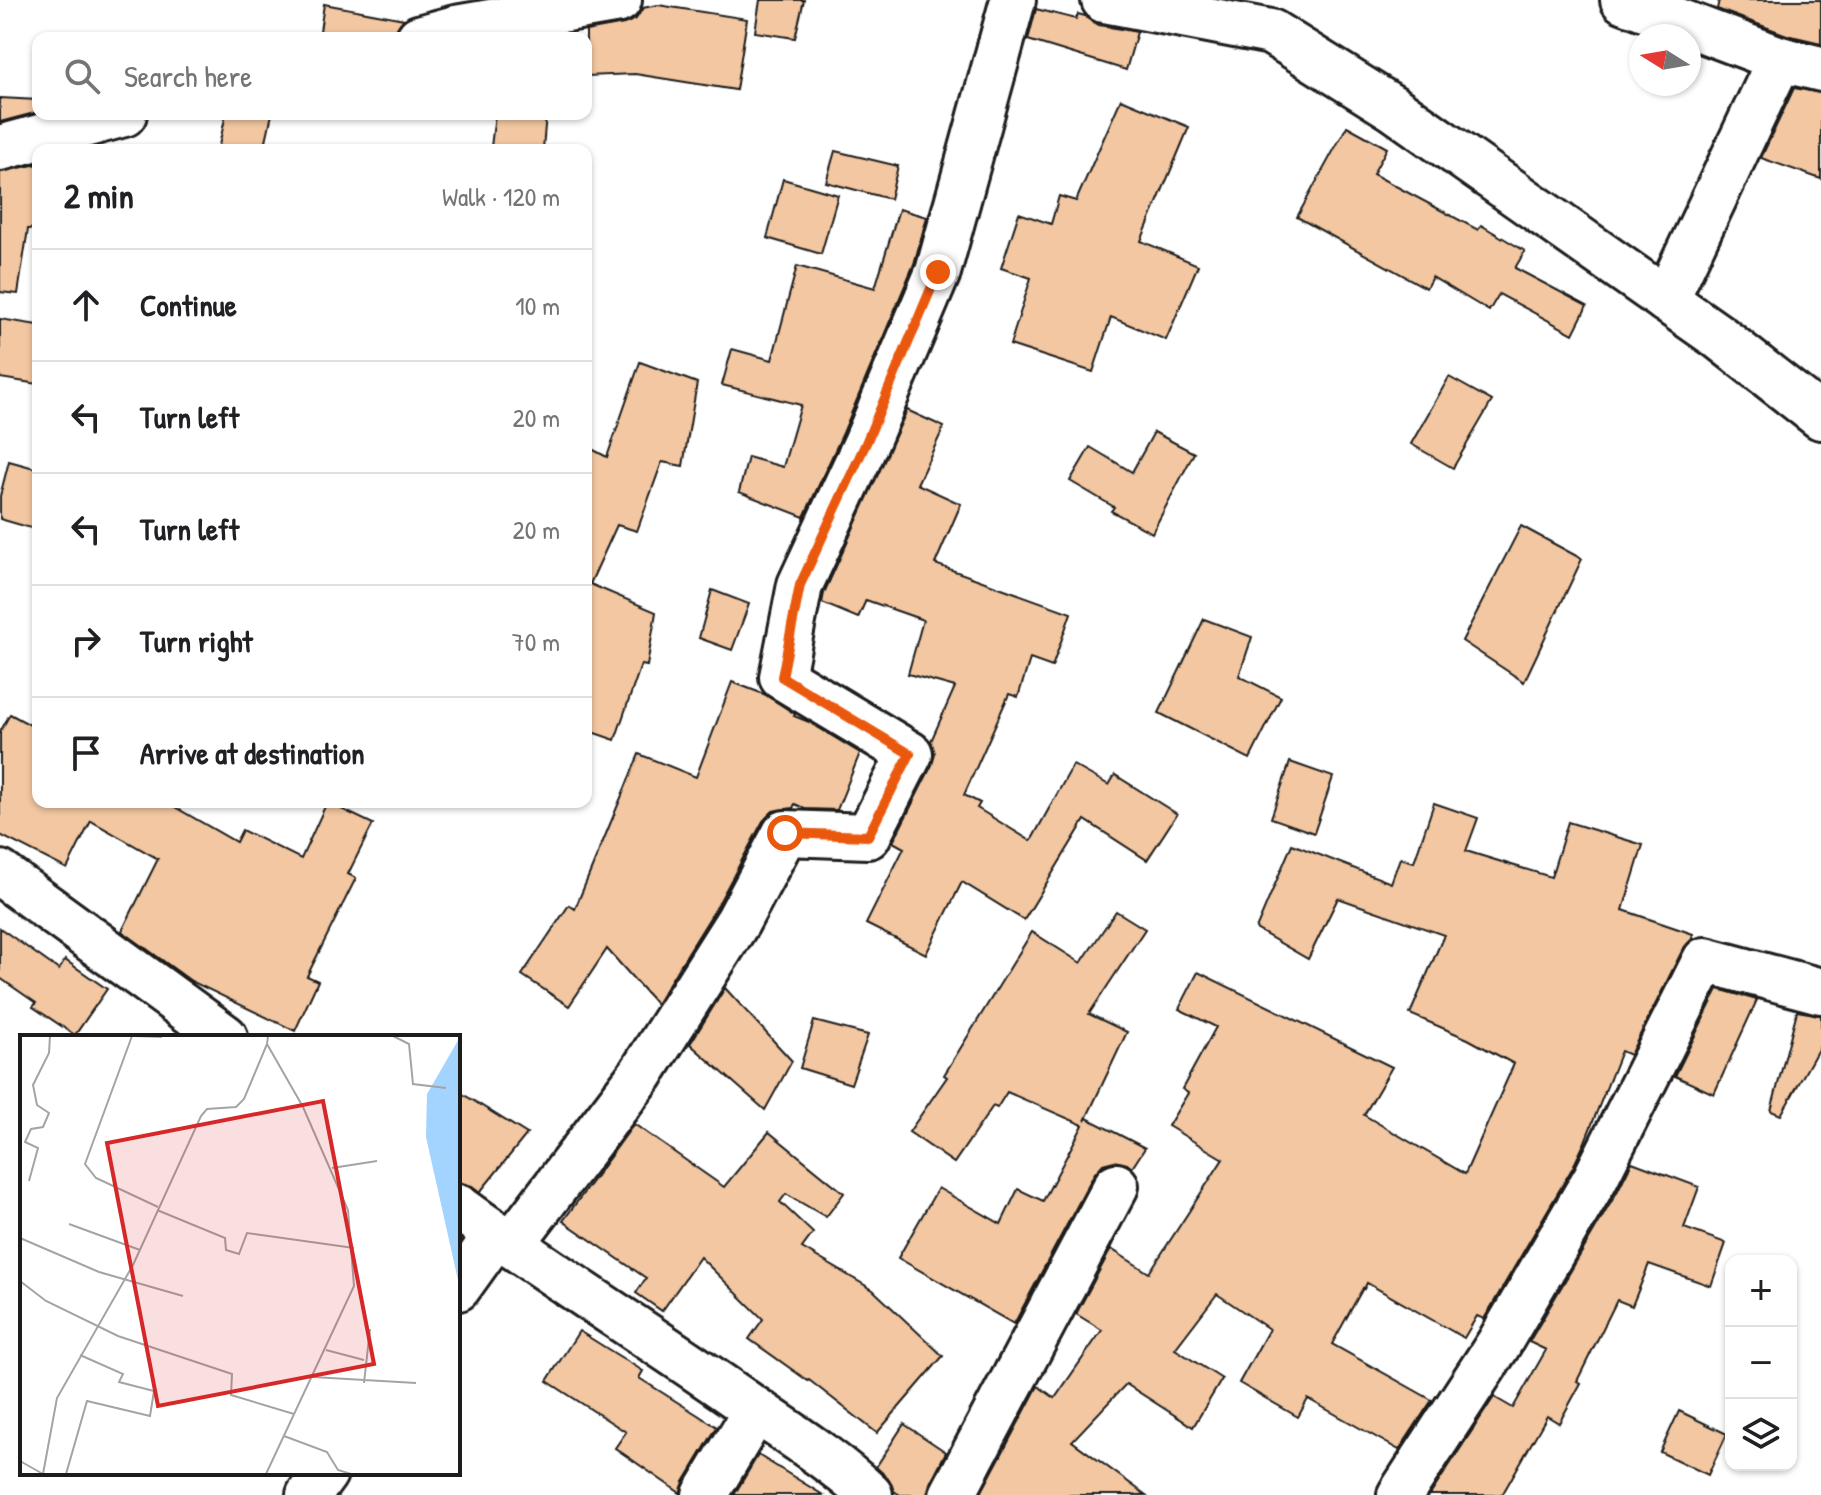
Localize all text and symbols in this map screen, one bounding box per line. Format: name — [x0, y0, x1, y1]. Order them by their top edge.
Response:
north arrow — [1629, 24, 1701, 96]
search box — [32, 32, 592, 120]
icon: search — [60, 54, 104, 98]
text: Search here — [124, 56, 252, 96]
text: 2 min — [64, 173, 134, 219]
text: Walk · 120 m — [442, 179, 560, 214]
route end — [920, 254, 956, 290]
icon: ahead — [64, 283, 108, 327]
text: Continue — [140, 285, 237, 325]
text: 10 m — [515, 288, 560, 323]
icon: left — [64, 395, 108, 439]
text: Turn left — [140, 397, 239, 437]
text: 20 m — [513, 400, 560, 435]
icon: left — [64, 507, 108, 551]
text: Turn left — [140, 509, 239, 549]
text: 20 m — [513, 512, 560, 547]
icon: right — [64, 619, 108, 663]
text: Turn right — [140, 621, 253, 661]
text: 70 m — [512, 624, 560, 659]
icon: arrive — [64, 731, 108, 775]
text: Arrive at destination — [140, 733, 365, 773]
route start — [767, 815, 803, 851]
inset map — [20, 1035, 460, 1475]
map controls — [1725, 1255, 1797, 1471]
button: + — [1725, 1255, 1797, 1327]
button: − — [1725, 1327, 1797, 1399]
button: layers — [1725, 1399, 1797, 1471]

